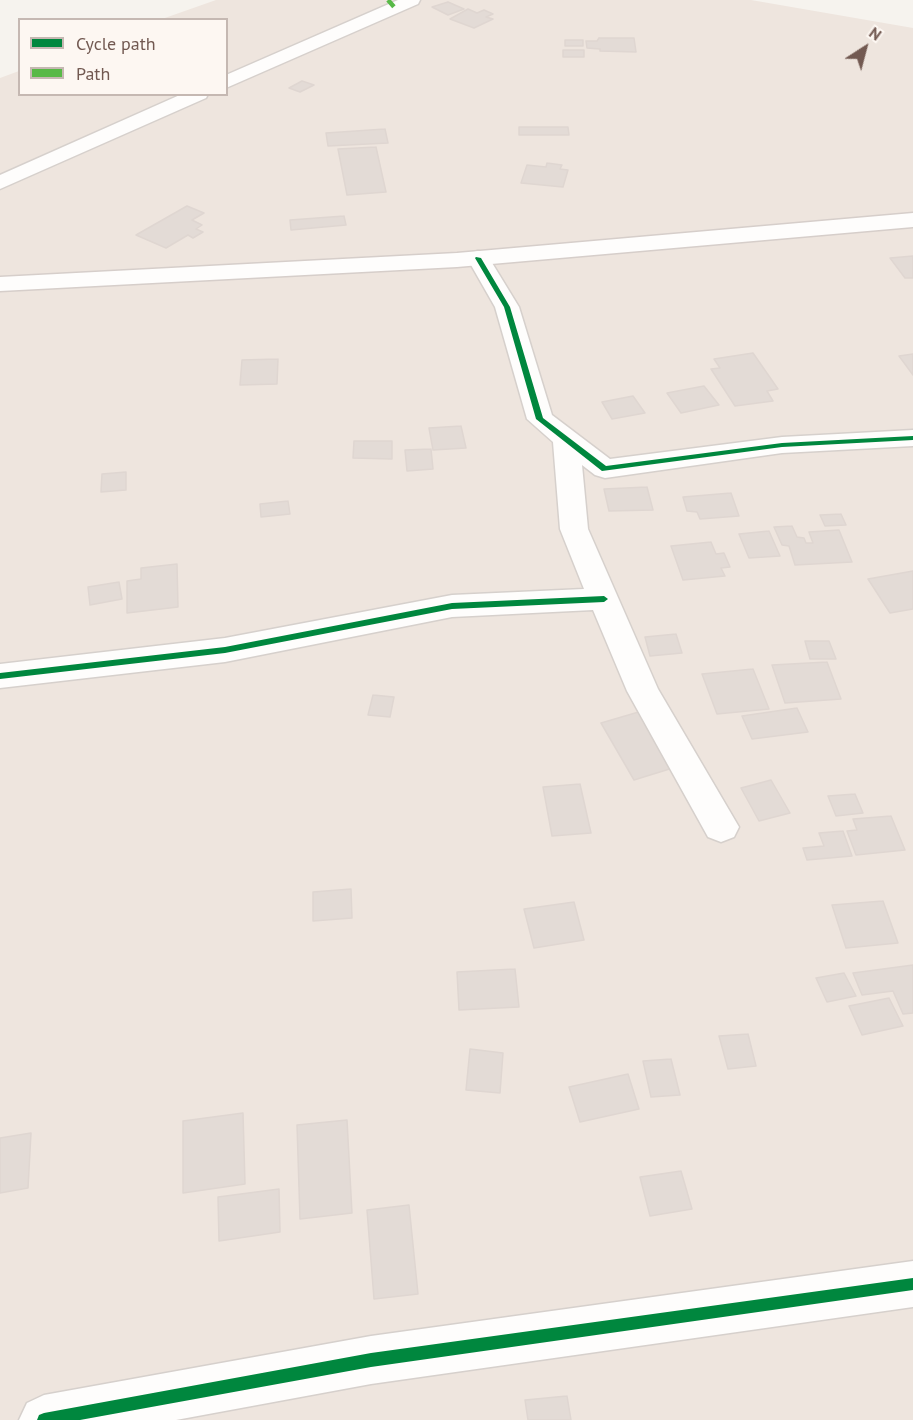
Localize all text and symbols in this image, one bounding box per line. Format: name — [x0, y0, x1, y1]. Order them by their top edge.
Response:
legend — [18, 18, 228, 96]
north arrow — [835, 18, 895, 78]
text: N — [865, 22, 886, 45]
text: Cycle path — [76, 32, 156, 55]
text: Path — [76, 62, 110, 85]

